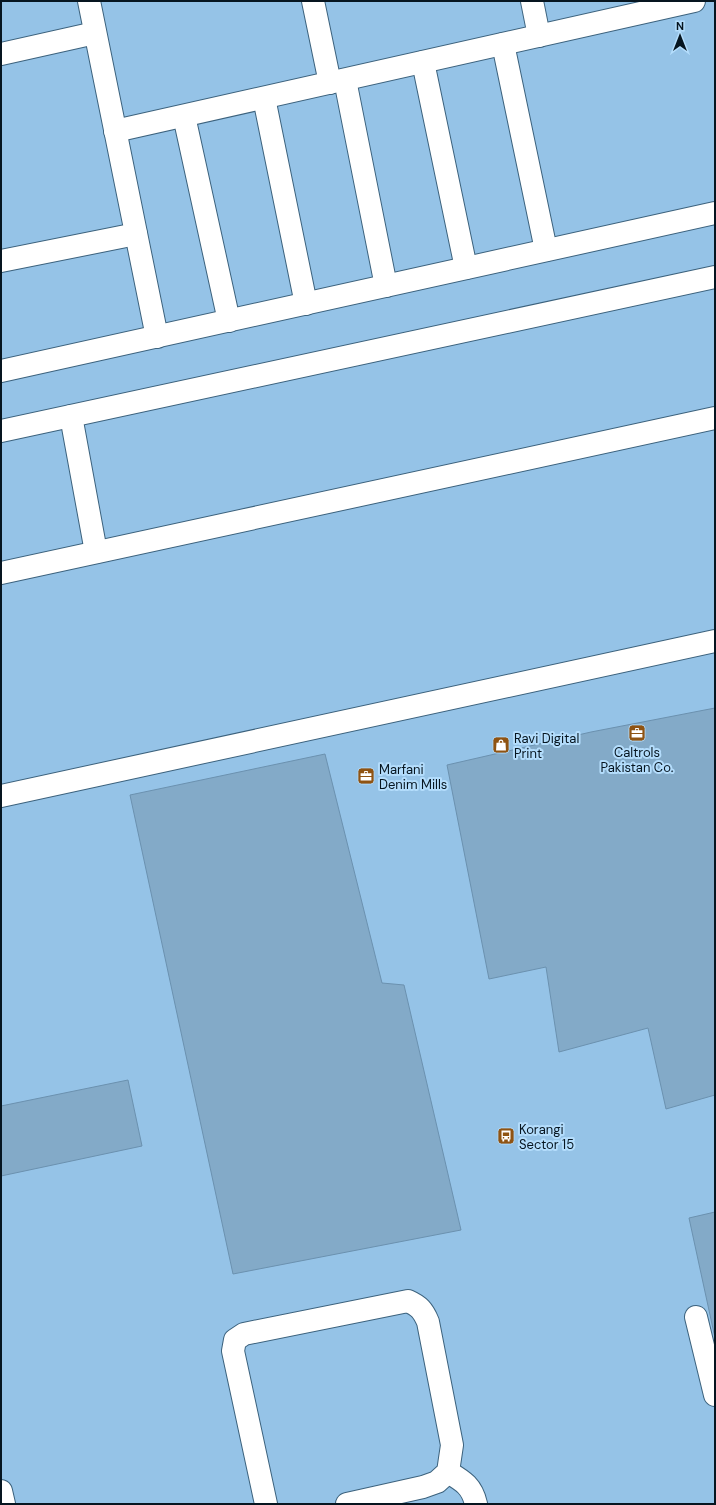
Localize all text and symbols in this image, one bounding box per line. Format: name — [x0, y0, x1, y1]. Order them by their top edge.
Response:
north arrow — [660, 16, 700, 56]
text: N — [676, 19, 684, 33]
office icon: Caltrols Pakistan Co. — [627, 723, 647, 743]
place label: Ravi Digital Print — [514, 730, 579, 762]
shop icon: Ravi Digital Print — [491, 735, 511, 755]
place label: Caltrols Pakistan Co. — [601, 744, 674, 776]
place label: Marfani Denim Mills — [379, 761, 447, 793]
office icon: Marfani Denim Mills — [356, 766, 376, 786]
place label: Korangi Sector 15 — [519, 1121, 574, 1153]
bus stop icon: Korangi Sector 15 — [496, 1126, 516, 1146]

